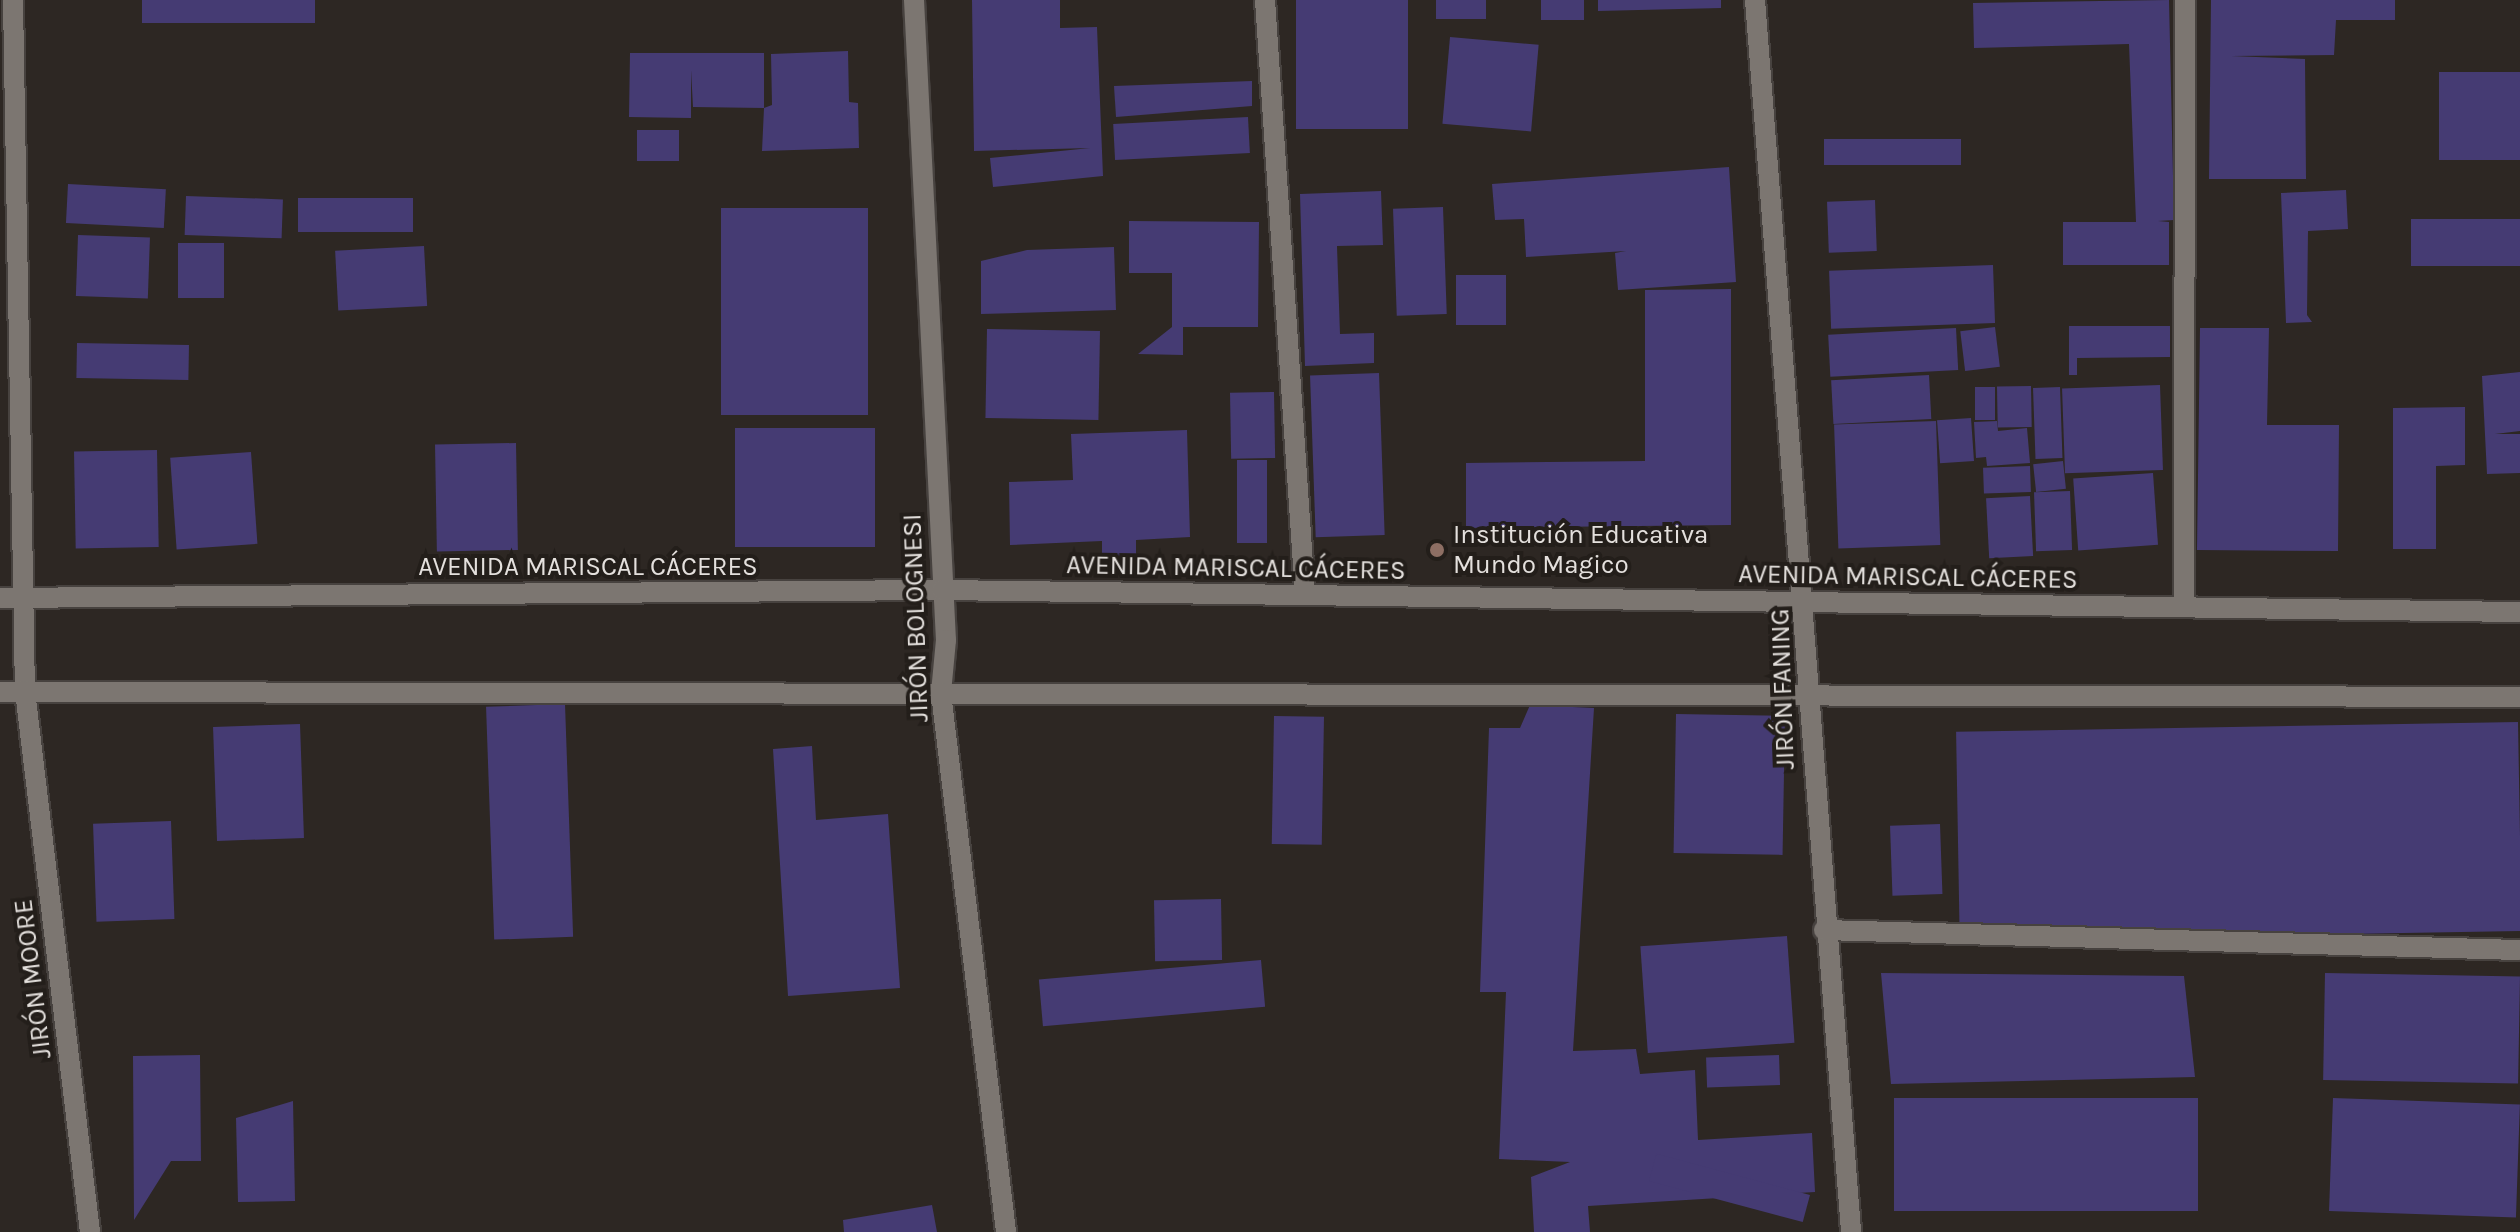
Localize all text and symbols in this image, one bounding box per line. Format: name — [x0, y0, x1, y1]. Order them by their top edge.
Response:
street label: JIRÓN BOLOGNESI — [897, 513, 935, 723]
place label: Institución Educativa Mundo Magico — [1453, 519, 1708, 580]
marker: Institución Educativa Mundo Magico — [1428, 541, 1446, 559]
street label: AVENIDA MARISCAL CÁCERES — [1066, 549, 1406, 587]
street label: AVENIDA MARISCAL CÁCERES — [418, 551, 758, 583]
street label: AVENIDA MARISCAL CÁCERES — [1738, 558, 2078, 596]
street label: JIRÓN FANING — [1765, 608, 1801, 770]
street label: JIRÓN MOORE — [8, 897, 58, 1061]

